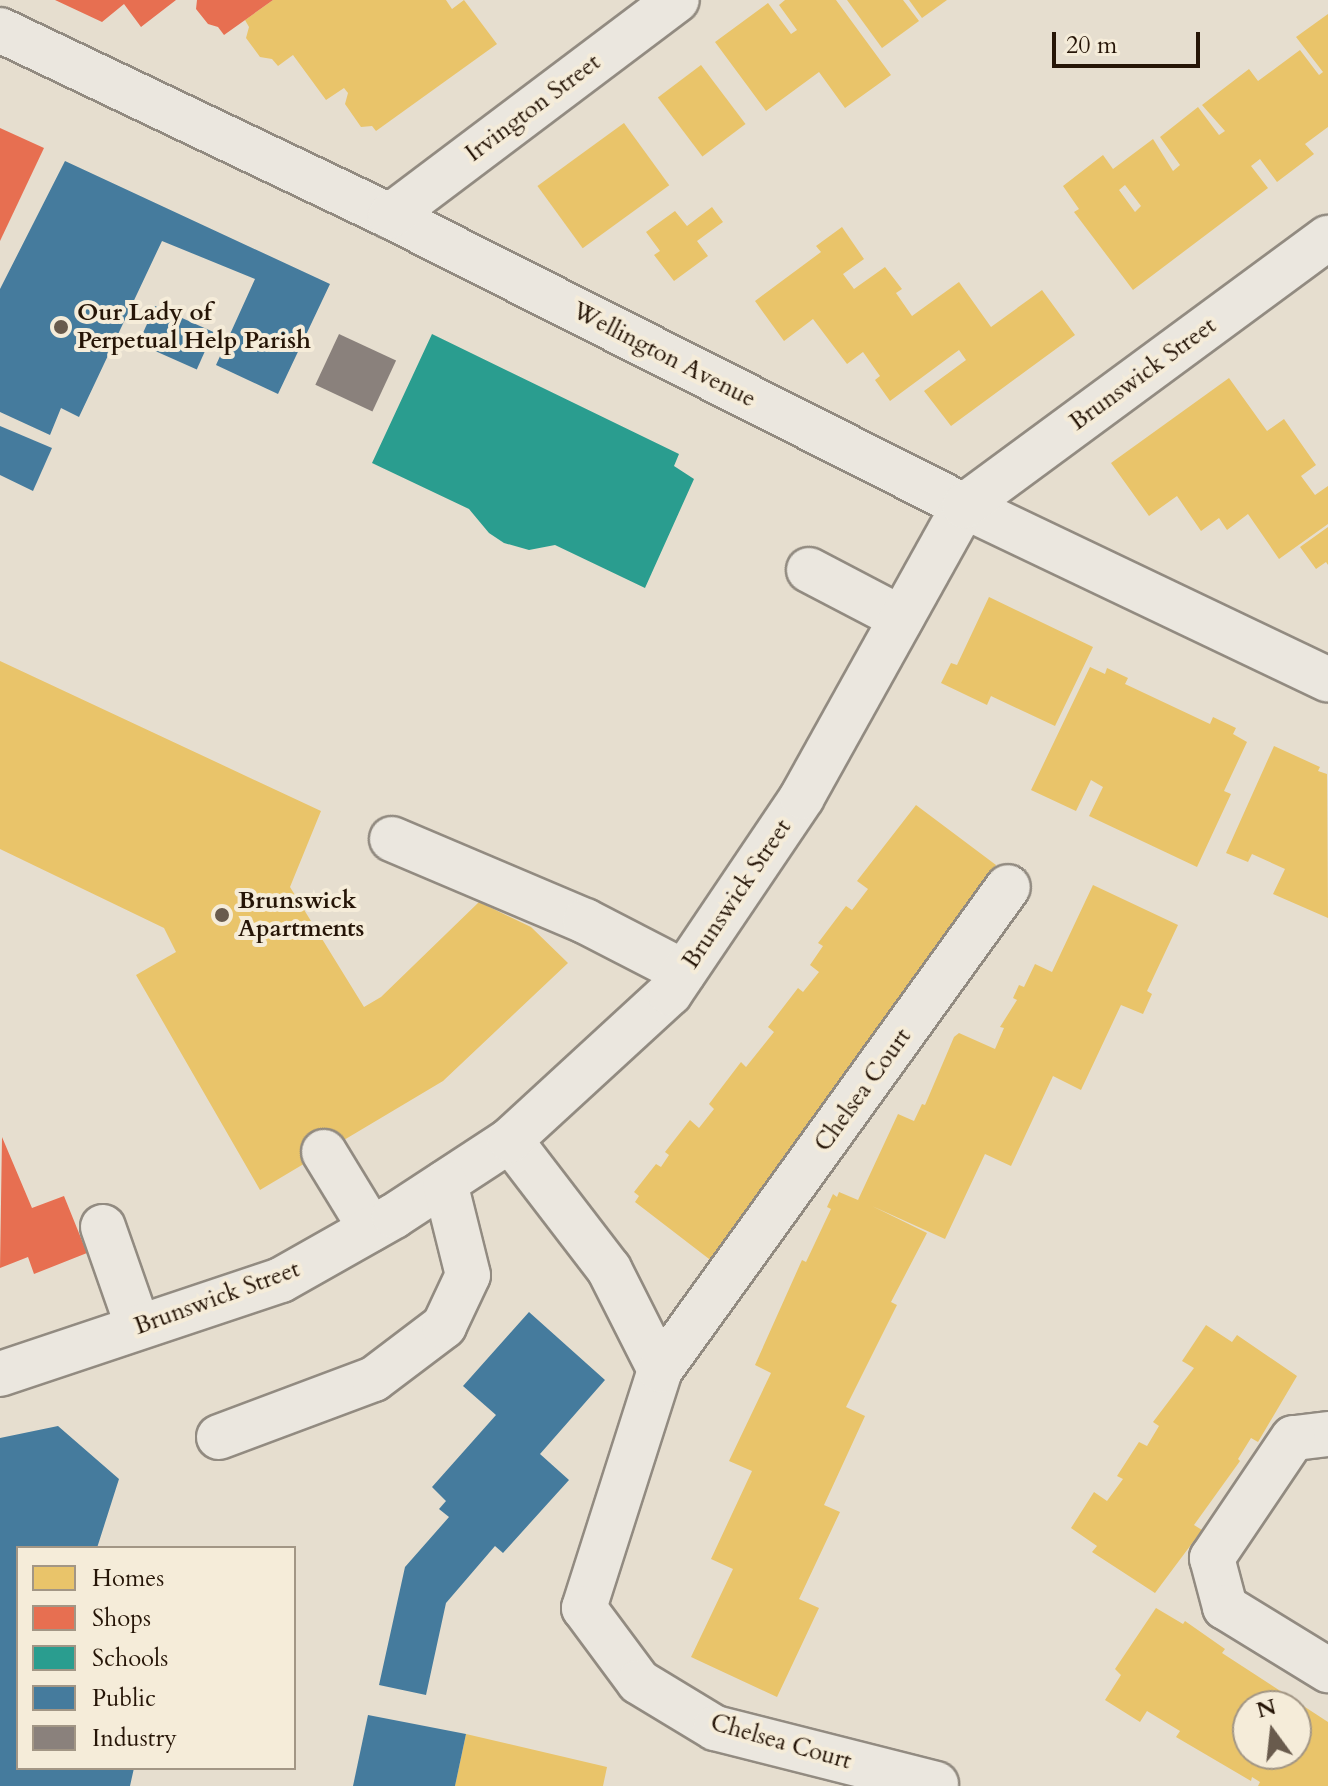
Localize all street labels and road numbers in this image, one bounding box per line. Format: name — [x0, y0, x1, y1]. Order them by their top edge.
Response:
street label: Irvington Street — [460, 48, 606, 168]
street label: Wellington Avenue — [568, 296, 760, 414]
street label: Brunswick Street — [1064, 311, 1222, 437]
street label: Brunswick Street — [676, 814, 798, 974]
street label: Chelsea Court — [809, 1023, 917, 1157]
street label: Brunswick Street — [130, 1255, 304, 1341]
street label: Chelsea Court — [707, 1708, 855, 1776]

